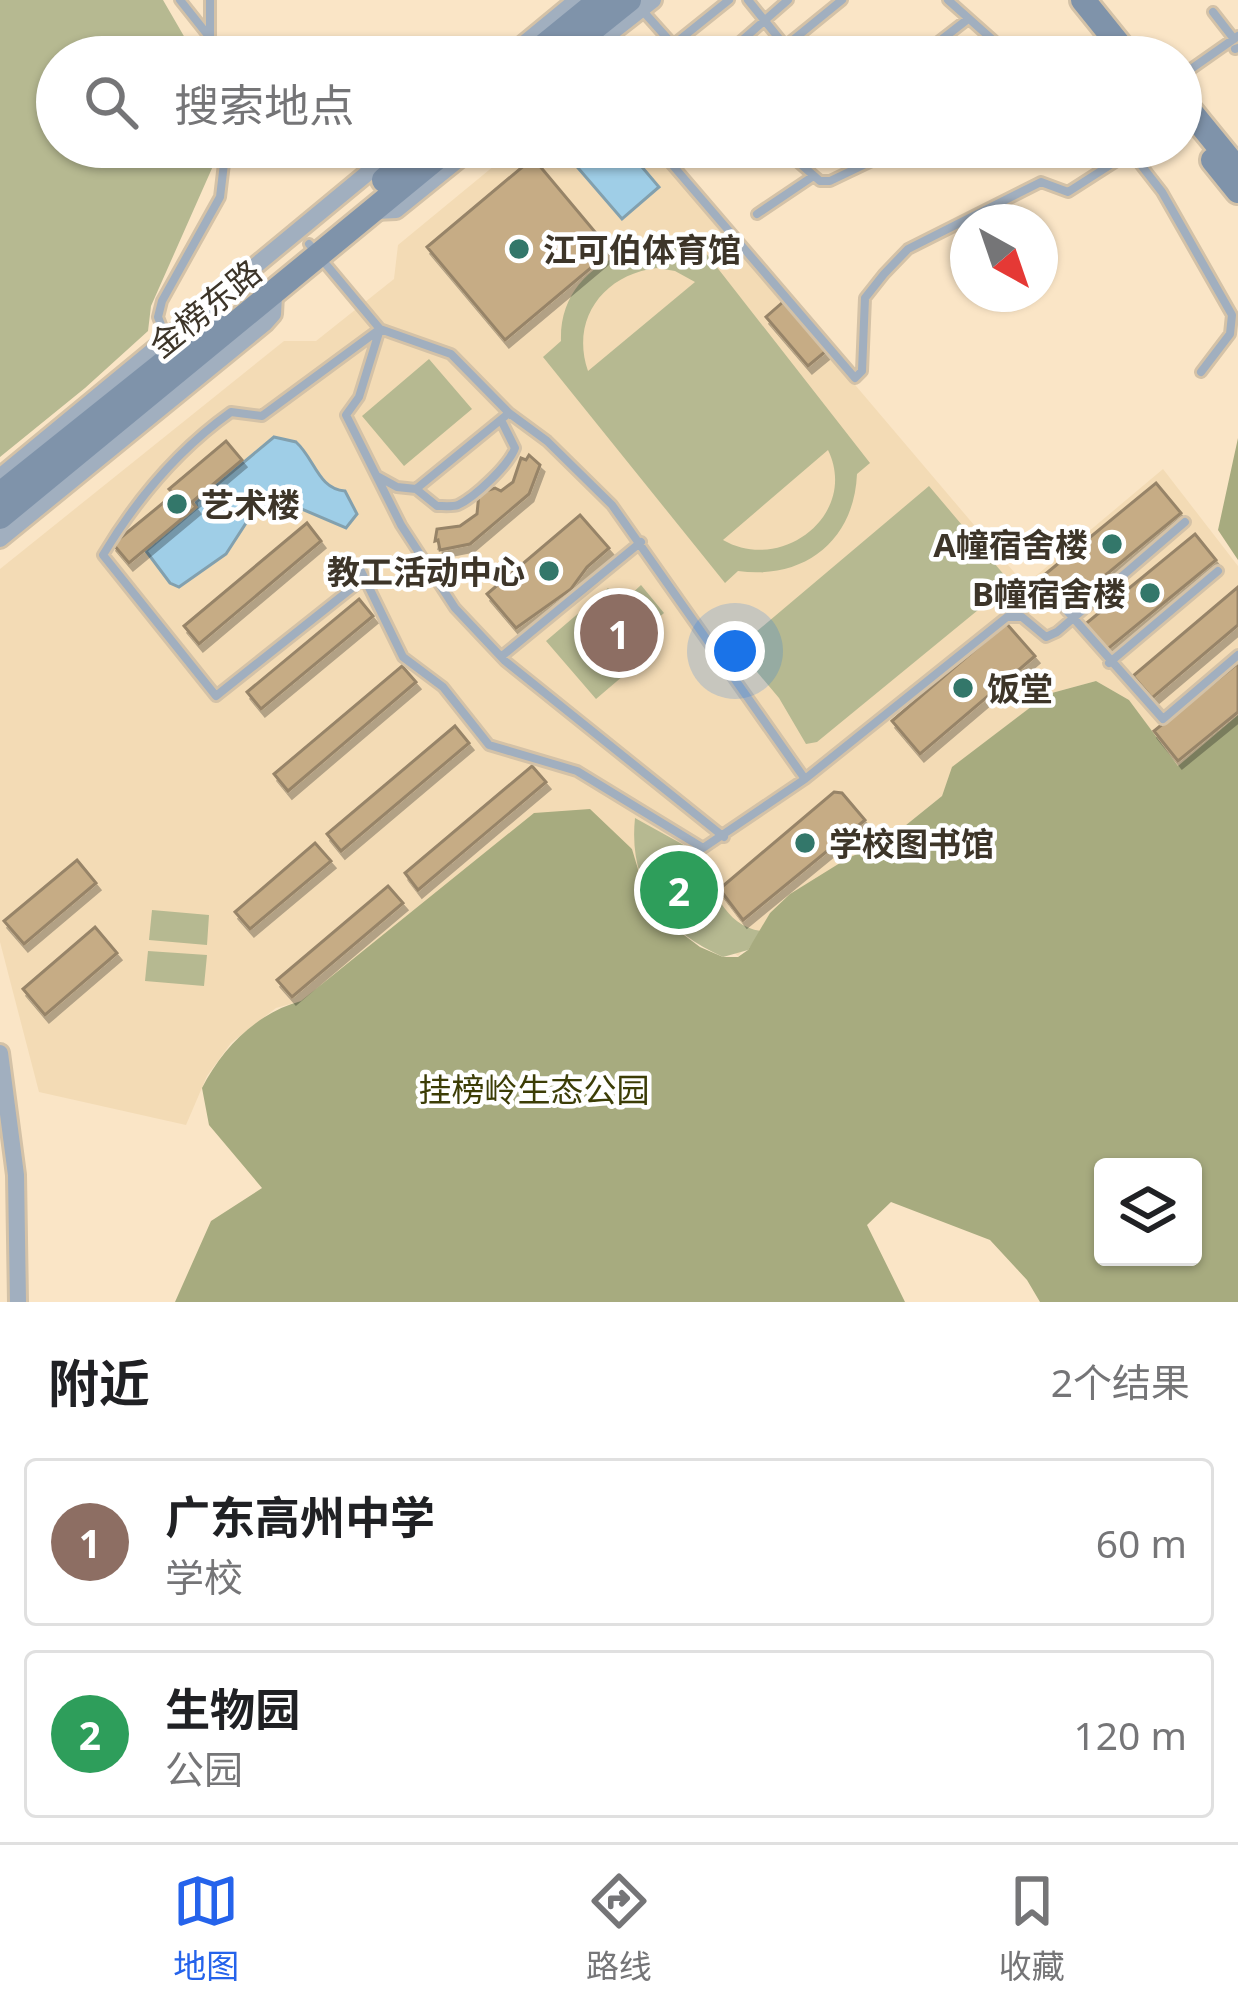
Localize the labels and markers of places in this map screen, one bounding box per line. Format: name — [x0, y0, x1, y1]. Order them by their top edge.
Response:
place label: 江可伯体育馆 — [543, 227, 741, 272]
marker: 江可伯体育馆 — [506, 236, 532, 262]
place label: 艺术楼 — [201, 482, 300, 527]
marker: 艺术楼 — [164, 491, 190, 517]
place label: A幢宿舍楼 — [933, 522, 1088, 567]
marker: A幢宿舍楼 — [1099, 531, 1125, 557]
place label: 教工活动中心 — [327, 549, 525, 594]
marker: 教工活动中心 — [536, 558, 562, 584]
place label: B幢宿舍楼 — [972, 571, 1126, 616]
marker: B幢宿舍楼 — [1137, 580, 1163, 606]
pin: 1 — [580, 588, 658, 678]
place label: 饭堂 — [987, 666, 1053, 711]
marker: 饭堂 — [950, 675, 976, 701]
place label: 学校图书馆 — [829, 821, 994, 866]
marker: 学校图书馆 — [792, 830, 818, 856]
pin: 2 — [640, 845, 718, 935]

